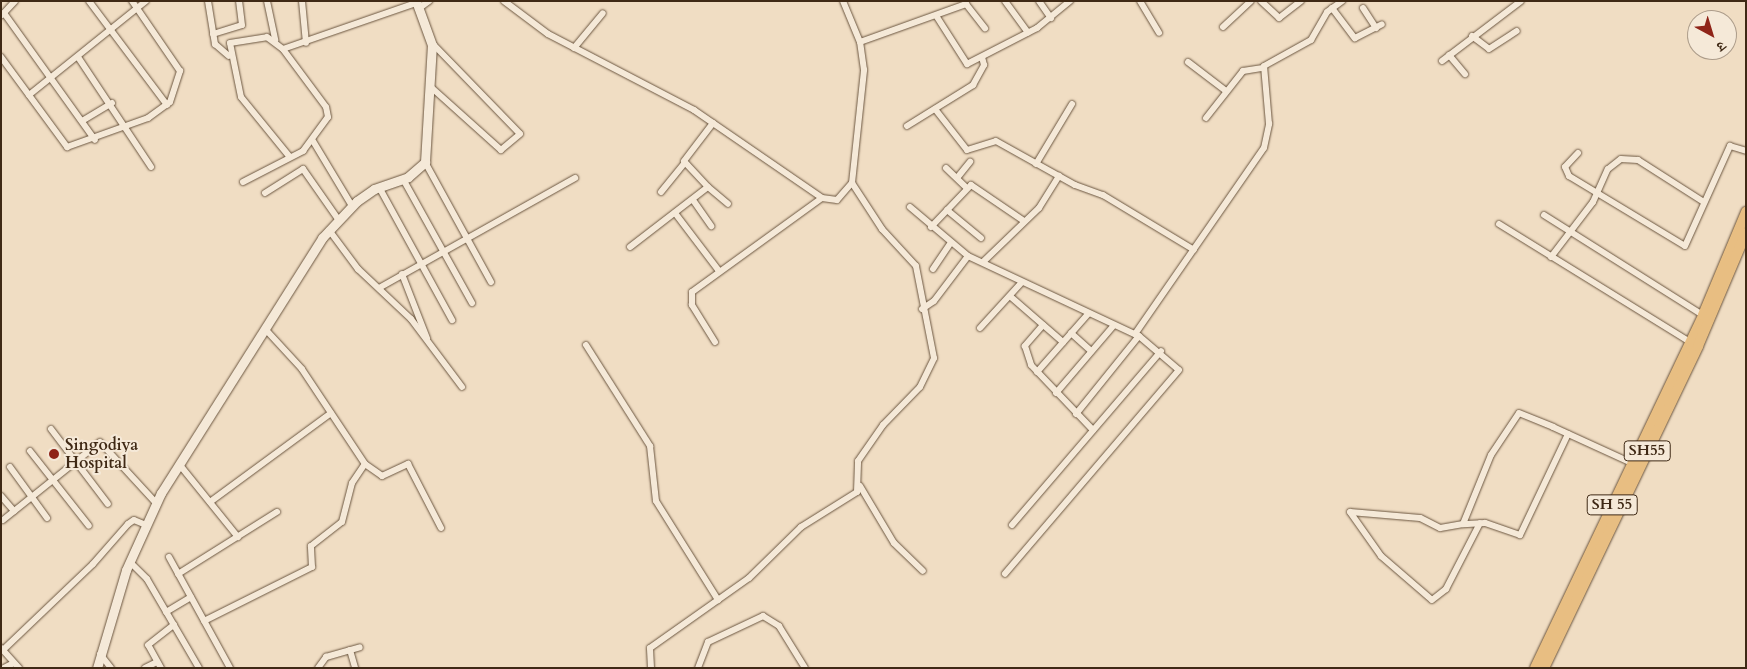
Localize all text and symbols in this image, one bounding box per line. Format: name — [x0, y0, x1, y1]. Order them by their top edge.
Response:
north arrow — [1687, 10, 1737, 60]
text: उ — [1712, 37, 1730, 56]
place label: Singodiya Hospital — [65, 435, 138, 473]
road number: SH55 — [1623, 438, 1671, 464]
marker: Singodiya Hospital — [47, 447, 61, 461]
road number: SH 55 — [1586, 492, 1638, 518]

